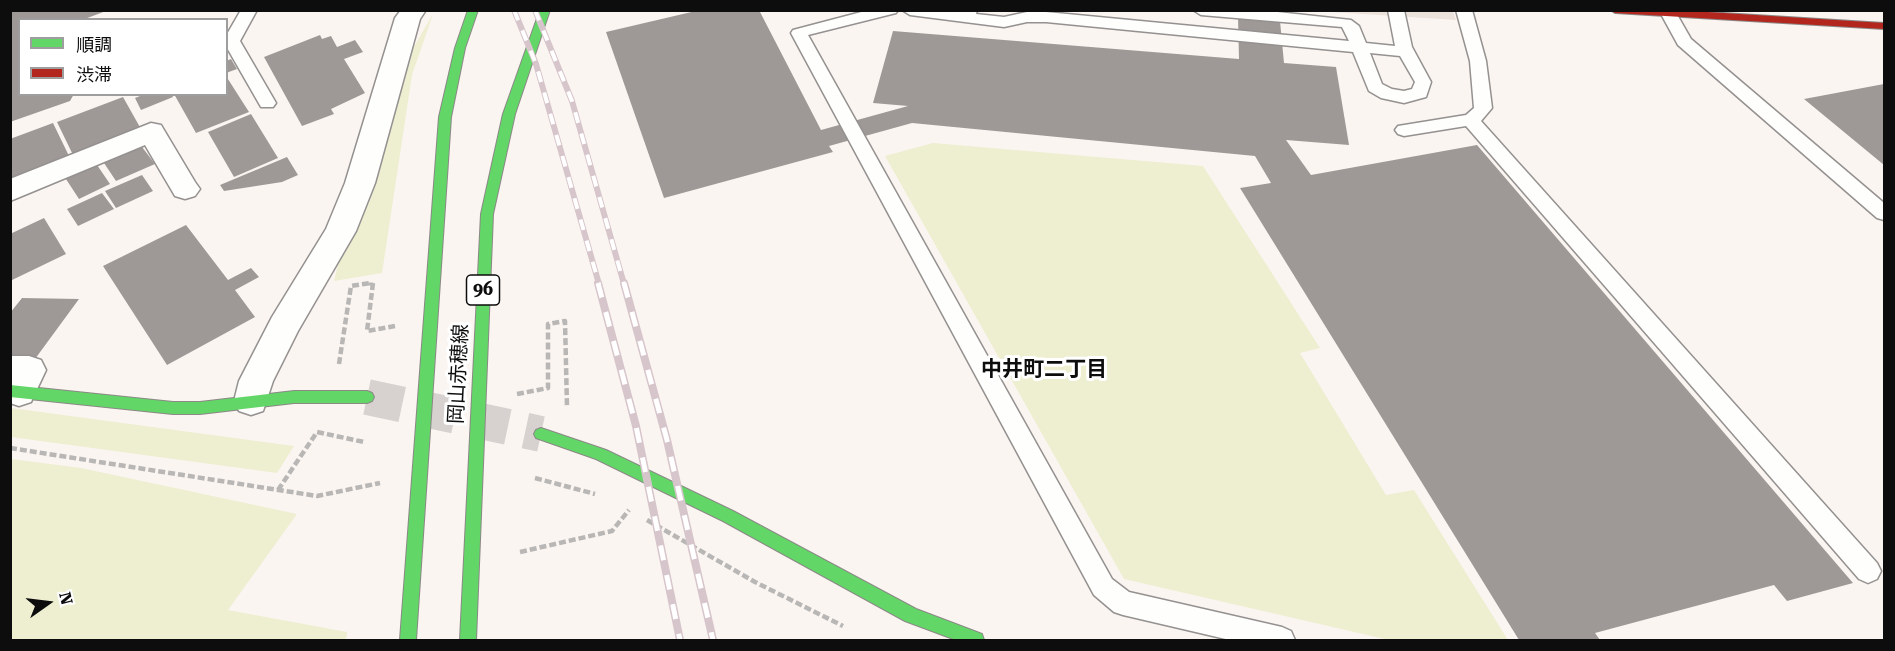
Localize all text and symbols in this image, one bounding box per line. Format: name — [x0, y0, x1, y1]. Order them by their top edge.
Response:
legend — [18, 18, 228, 96]
text: 順調 — [76, 34, 112, 55]
text: 渋滞 — [76, 64, 112, 85]
road number: 96 — [466, 275, 500, 305]
street label: 岡山赤穂線 — [444, 323, 474, 425]
district label: 中井町二丁目 — [981, 357, 1107, 383]
north arrow — [18, 573, 78, 633]
text: N — [55, 590, 77, 607]

